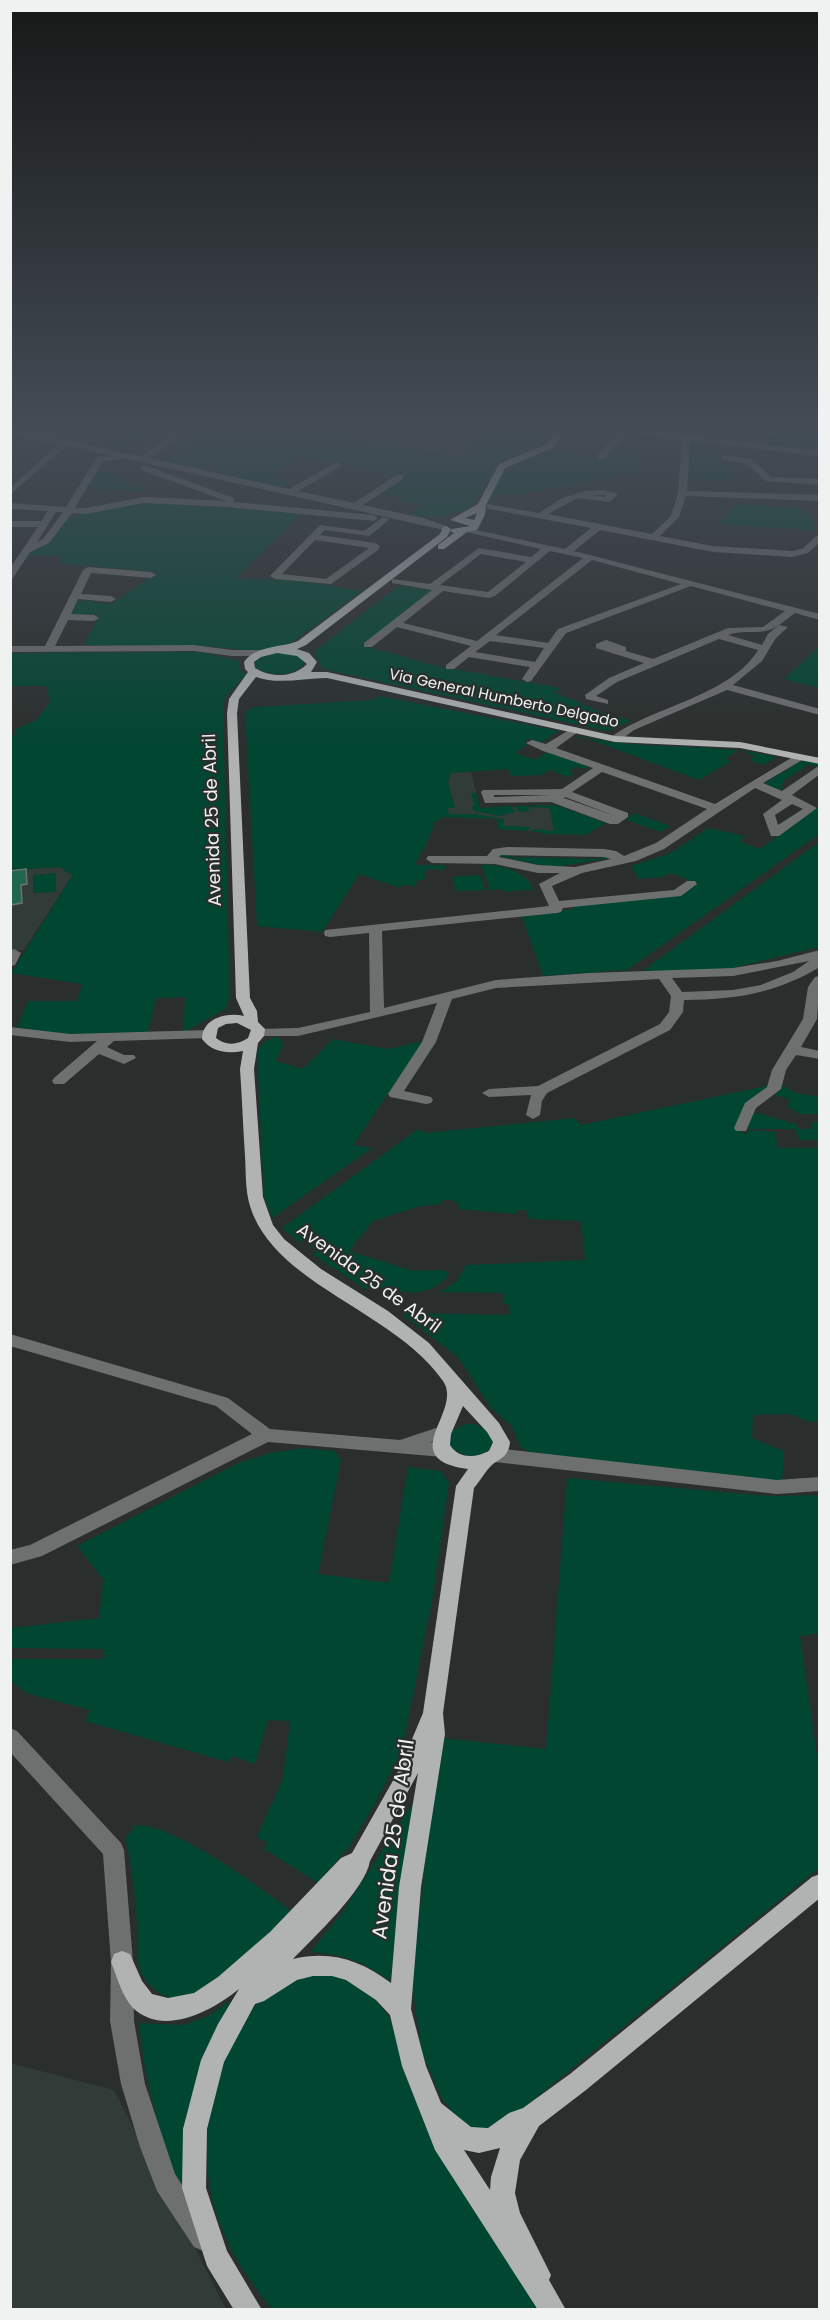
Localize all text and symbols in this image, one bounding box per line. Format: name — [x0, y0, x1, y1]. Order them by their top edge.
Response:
street label: Via General Humberto Delgado — [387, 663, 621, 732]
street label: Avenida 25 de Abril — [196, 733, 227, 907]
street label: Avenida 25 de Abril — [292, 1217, 447, 1339]
street label: Avenida 25 de Abril — [364, 1737, 421, 1941]

